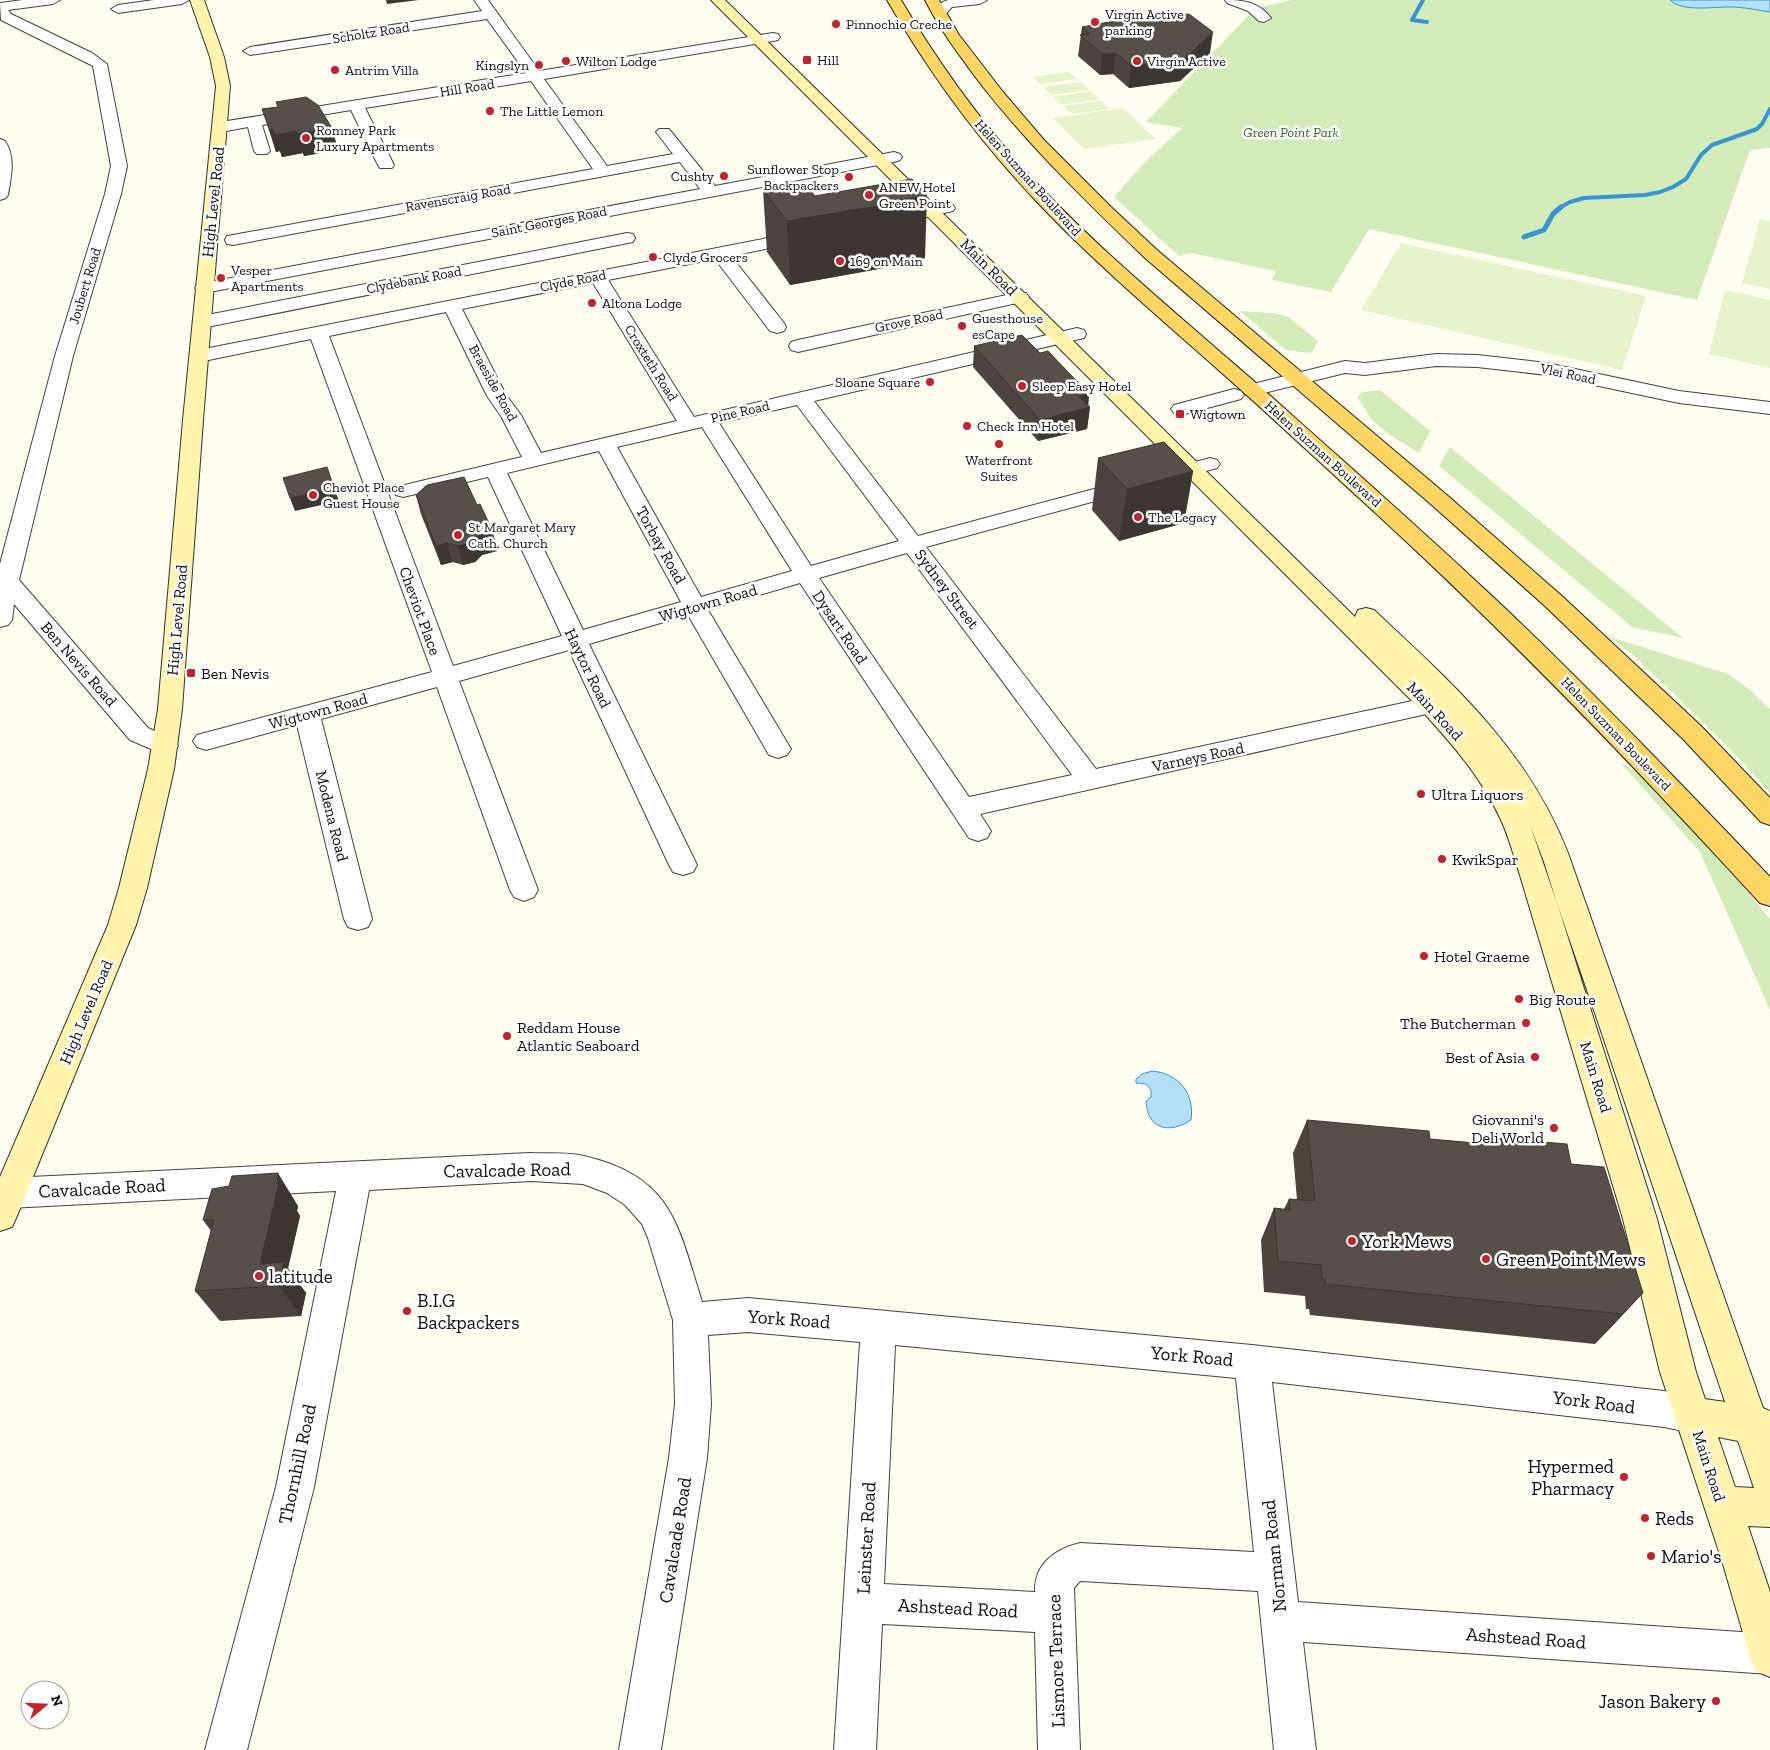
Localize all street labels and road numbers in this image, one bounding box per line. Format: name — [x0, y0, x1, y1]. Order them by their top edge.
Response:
street label: Scholtz Road — [331, 18, 411, 47]
street label: Hill Road — [438, 75, 496, 101]
street label: Helen Suzman Boulevard — [971, 116, 1085, 240]
street label: High Level Road — [198, 145, 228, 258]
street label: Ravenscraig Road — [404, 180, 512, 216]
street label: Saint Georges Road — [490, 202, 609, 242]
street label: Main Road — [956, 234, 1022, 300]
street label: Joubert Road — [65, 245, 105, 326]
street label: Clydebank Road — [365, 262, 463, 298]
street label: Clyde Road — [538, 266, 608, 296]
street label: Grove Road — [873, 305, 945, 337]
street label: Croxteth Road — [621, 322, 681, 405]
street label: Braeside Road — [465, 342, 521, 425]
street label: Vlei Road — [1538, 360, 1598, 388]
street label: Pine Road — [709, 397, 771, 427]
street label: Helen Suzman Boulevard — [1261, 397, 1385, 511]
street label: Torbay Road — [632, 503, 690, 587]
street label: Sydney Street — [911, 545, 983, 633]
street label: High Level Road — [163, 563, 191, 676]
street label: Cheviot Place — [395, 564, 445, 658]
street label: Wigtown Road — [657, 580, 760, 626]
street label: Dysart Road — [808, 587, 872, 668]
street label: Ben Nevis Road — [37, 618, 121, 711]
street label: Haytor Road — [561, 625, 616, 711]
street label: Helen Suzman Boulevard — [1557, 674, 1675, 795]
street label: Main Road — [1403, 678, 1467, 744]
street label: Wigtown Road — [267, 689, 370, 733]
street label: Varneys Road — [1149, 738, 1246, 776]
street label: Modena Road — [312, 768, 353, 864]
street label: High Level Road — [55, 957, 117, 1067]
street label: Main Road — [1576, 1039, 1616, 1115]
street label: Cavalcade Road — [443, 1157, 571, 1183]
street label: Cavalcade Road — [38, 1173, 167, 1203]
street label: York Road — [746, 1305, 832, 1333]
street label: York Road — [1149, 1341, 1235, 1371]
street label: York Road — [1550, 1385, 1637, 1419]
street label: Thornhill Road — [273, 1401, 321, 1526]
street label: Main Road — [1689, 1428, 1729, 1504]
street label: Cavalcade Road — [654, 1475, 696, 1605]
street label: Leinster Road — [852, 1481, 880, 1595]
street label: Norman Road — [1257, 1498, 1291, 1613]
street label: Ashstead Road — [897, 1593, 1019, 1623]
street label: Lismore Terrace — [1042, 1594, 1070, 1728]
street label: Ashstead Road — [1465, 1622, 1587, 1654]

